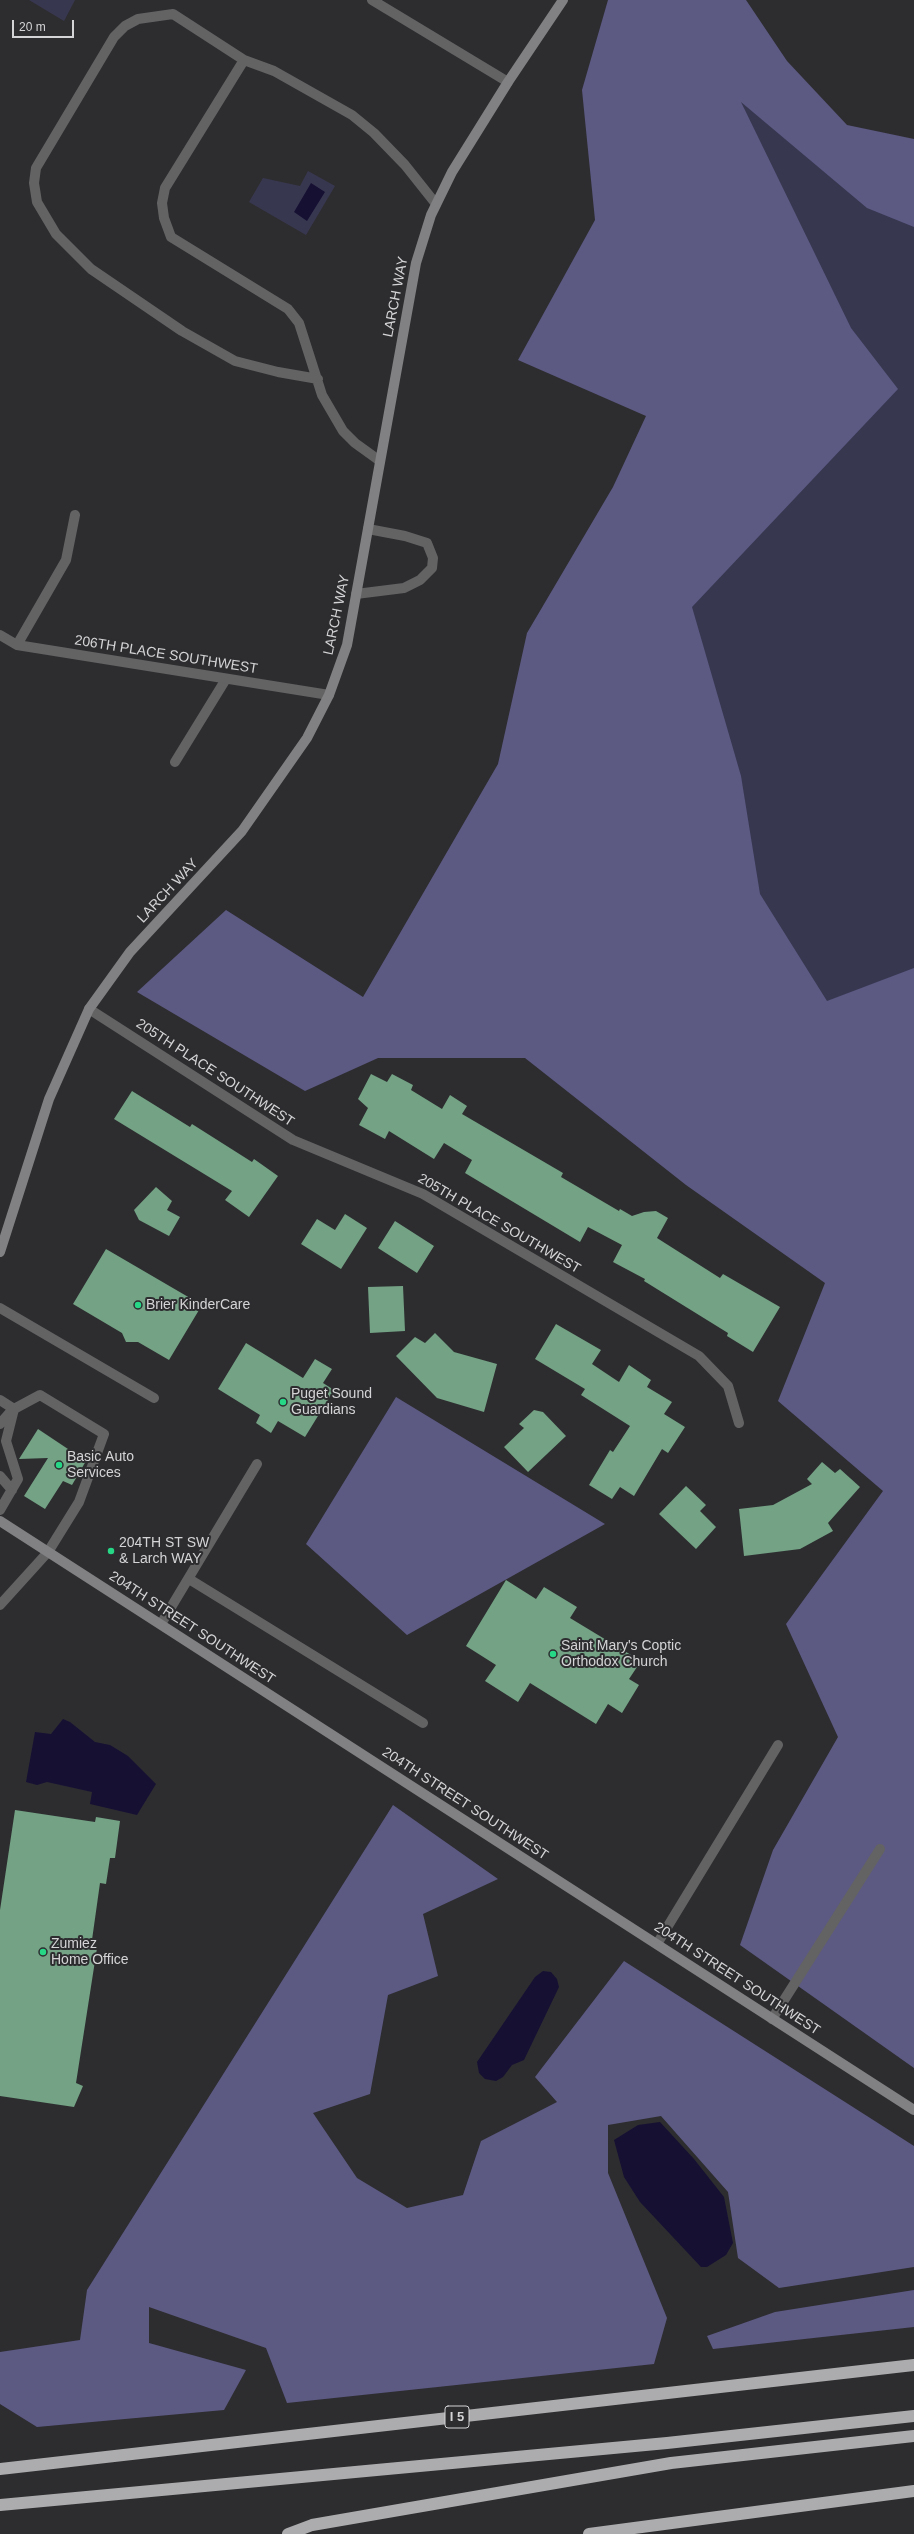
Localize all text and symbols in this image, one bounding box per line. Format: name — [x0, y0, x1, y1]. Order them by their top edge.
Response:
scale bar — [14, 12, 76, 38]
text: 20 m — [19, 20, 46, 34]
street label: LARCH WAY — [380, 255, 412, 339]
street label: LARCH WAY — [320, 573, 354, 657]
street label: 206TH PLACE SOUTHWEST — [73, 632, 259, 678]
street label: LARCH WAY — [134, 855, 202, 927]
street label: 205TH PLACE SOUTHWEST — [133, 1016, 297, 1130]
street label: 205TH PLACE SOUTHWEST — [415, 1170, 583, 1278]
place label: Brier KinderCare — [146, 1297, 250, 1313]
marker: Brier KinderCare — [133, 1300, 143, 1310]
place label: Puget Sound Guardians — [291, 1386, 372, 1418]
marker: Puget Sound Guardians — [278, 1397, 288, 1407]
place label: Basic Auto Services — [67, 1449, 134, 1482]
marker: Basic Auto Services — [54, 1460, 64, 1470]
place label: 204TH ST SW & Larch WAY — [119, 1535, 209, 1568]
marker: 204TH ST SW & Larch WAY — [106, 1546, 116, 1556]
street label: 204TH STREET SOUTHWEST — [106, 1568, 278, 1688]
place label: Saint Mary's Coptic Orthodox Church — [561, 1638, 681, 1670]
marker: Saint Mary's Coptic Orthodox Church — [548, 1649, 558, 1659]
street label: 204TH STREET SOUTHWEST — [379, 1744, 551, 1864]
street label: 204TH STREET SOUTHWEST — [651, 1919, 823, 2039]
place label: Zumiez Home Office — [51, 1936, 129, 1968]
marker: Zumiez Home Office — [38, 1947, 48, 1957]
road number: I 5 — [445, 2406, 469, 2428]

